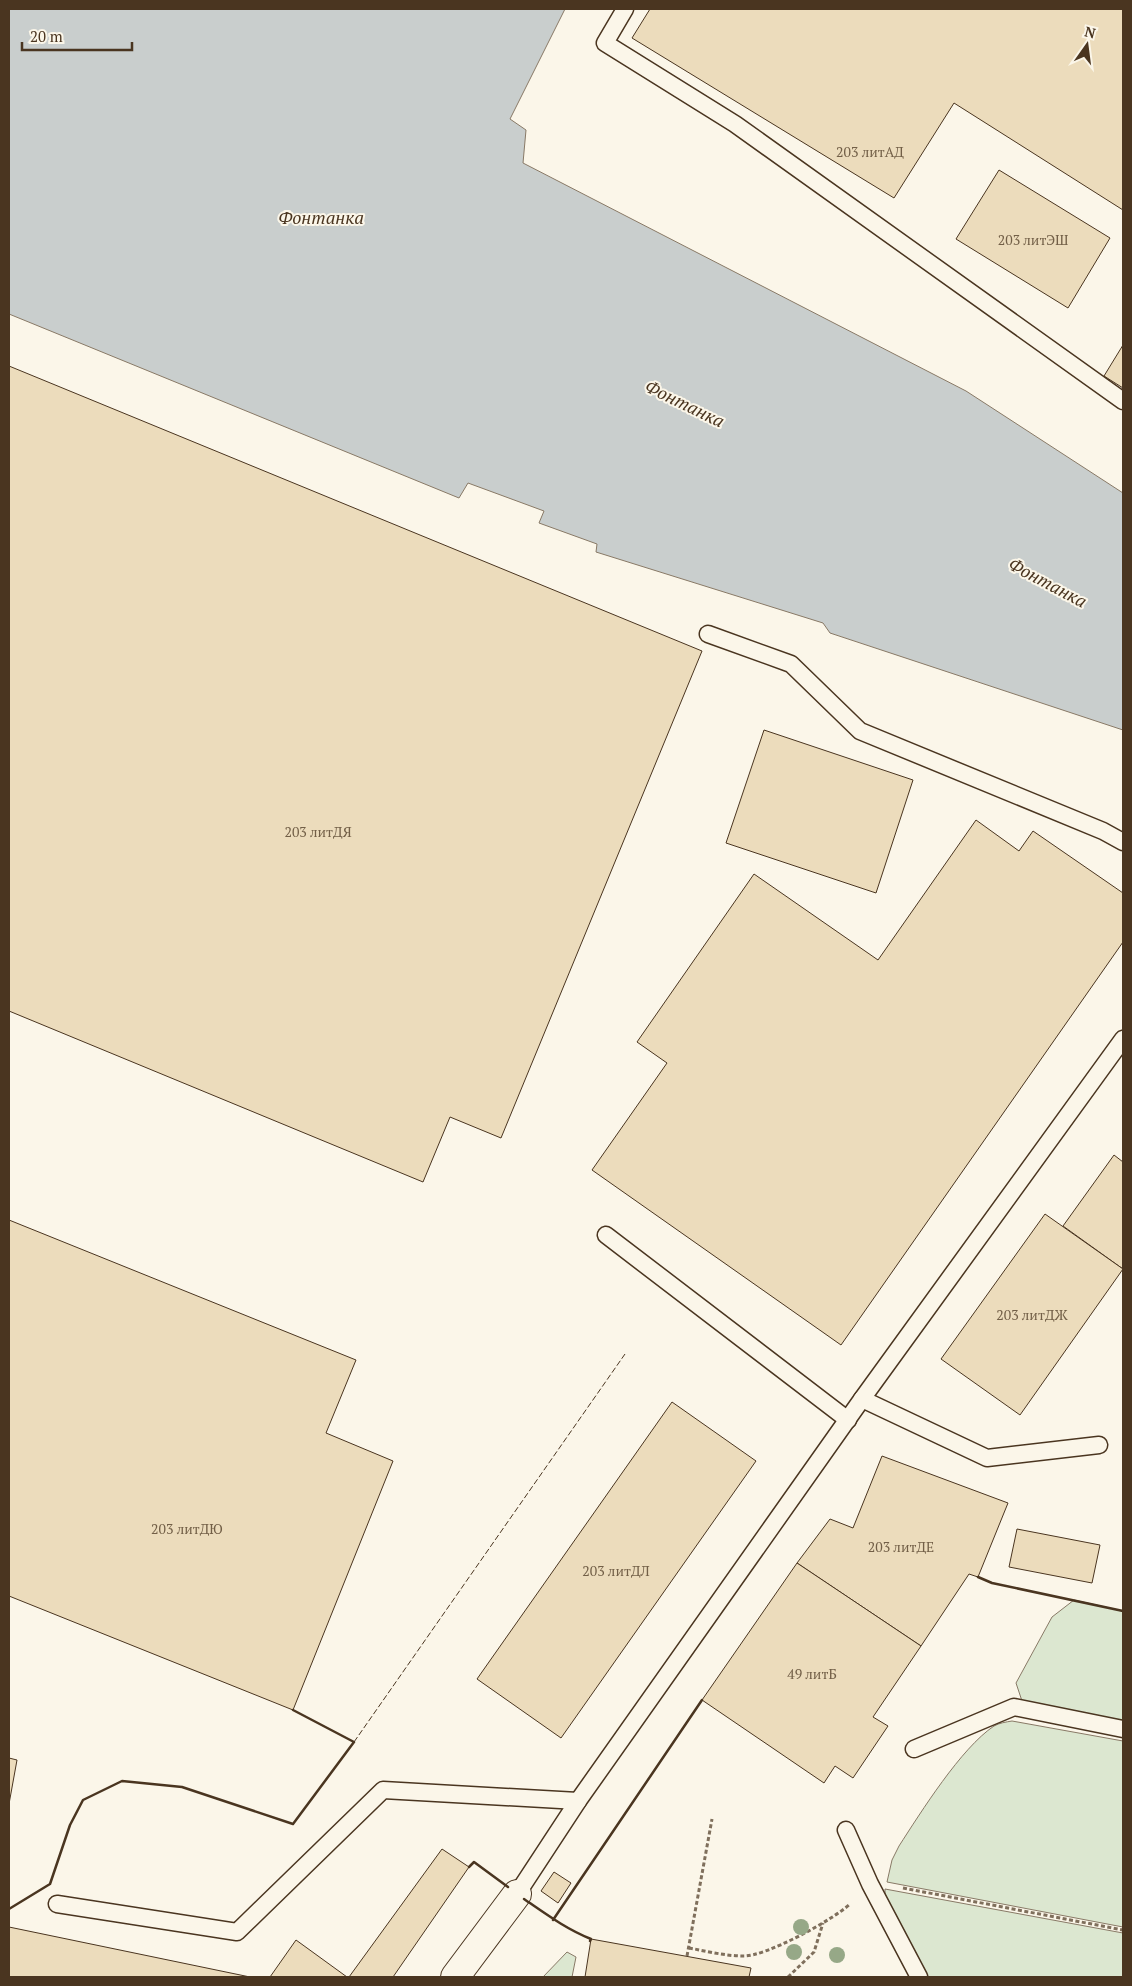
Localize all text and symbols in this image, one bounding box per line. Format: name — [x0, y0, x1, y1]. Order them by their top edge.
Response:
scale bar — [22, 20, 132, 52]
north arrow — [1062, 20, 1112, 70]
text: N — [1083, 21, 1098, 42]
text: 20 m — [30, 26, 63, 46]
house number: 203 литАД — [836, 142, 904, 161]
water label: Фонтанка — [278, 205, 364, 229]
house number: 203 литЭШ — [998, 230, 1068, 249]
water label: Фонтанка — [641, 373, 729, 433]
water label: Фонтанка — [1005, 551, 1091, 613]
house number: 203 литДЯ — [284, 822, 352, 841]
house number: 203 литДЖ — [996, 1305, 1068, 1324]
house number: 203 литДЮ — [151, 1519, 223, 1538]
house number: 203 литДЕ — [868, 1537, 934, 1556]
house number: 203 литДЛ — [582, 1561, 650, 1580]
house number: 49 литБ — [787, 1664, 837, 1683]

